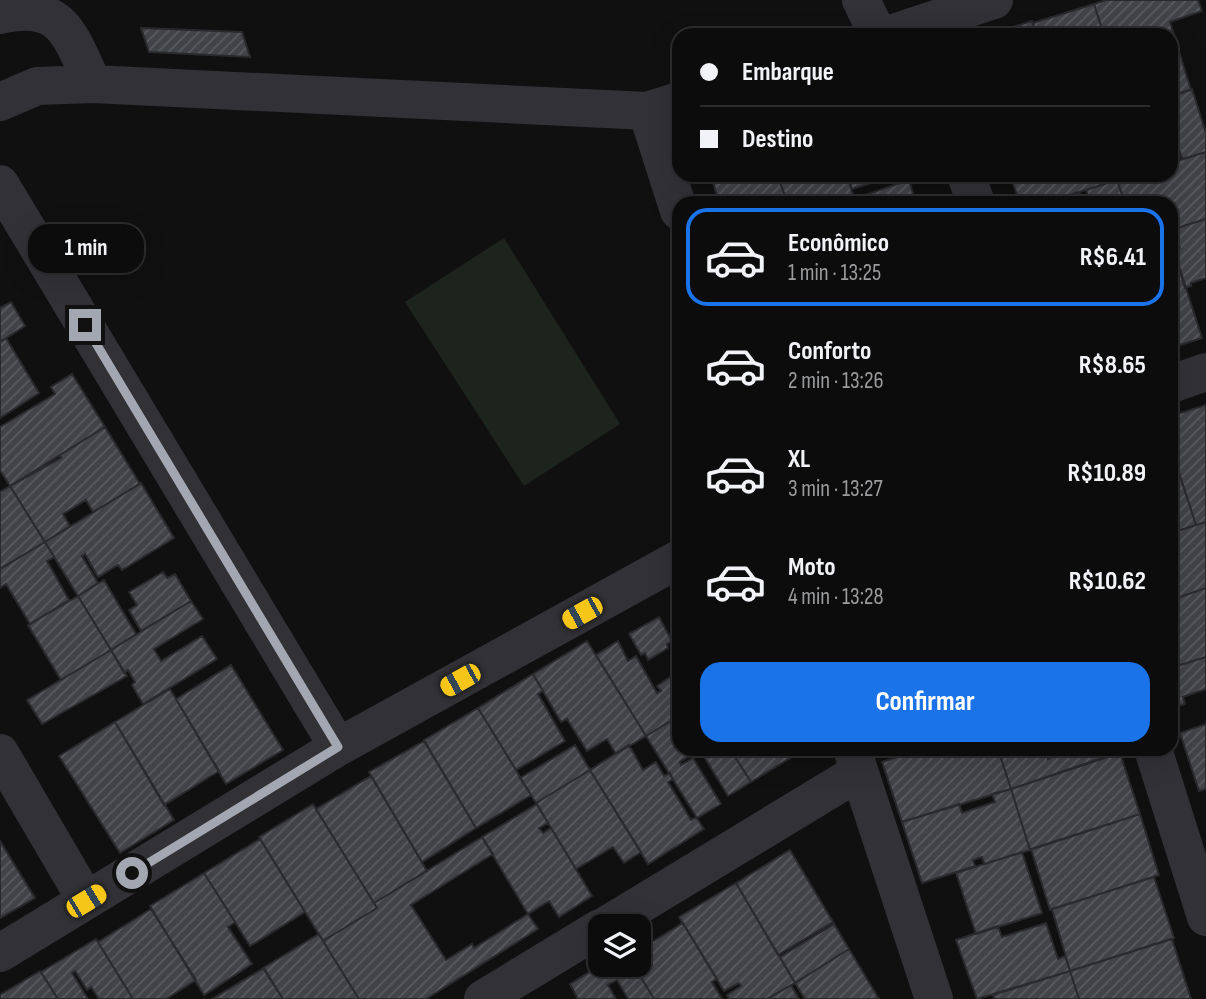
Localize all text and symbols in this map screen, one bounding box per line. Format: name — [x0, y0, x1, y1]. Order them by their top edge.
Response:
text: Embarque — [742, 57, 834, 88]
text: Destino — [742, 124, 813, 155]
callout: 1 min — [27, 224, 143, 272]
icon: car — [704, 226, 767, 289]
text: Econômico — [788, 228, 889, 259]
text: 1 min — [65, 234, 107, 262]
text: R$6.41 — [1080, 242, 1146, 273]
text: 1 min · 13:25 — [788, 259, 881, 287]
route end — [69, 309, 101, 341]
icon: car — [704, 334, 767, 397]
text: Conforto — [788, 336, 871, 367]
text: R$8.65 — [1079, 350, 1146, 381]
text: 2 min · 13:26 — [788, 367, 884, 395]
icon: car — [704, 442, 767, 505]
text: XL — [788, 444, 810, 475]
text: R$10.89 — [1067, 458, 1146, 489]
text: 3 min · 13:27 — [788, 475, 883, 503]
icon: car — [704, 550, 767, 613]
text: Moto — [788, 552, 836, 583]
text: R$10.62 — [1069, 566, 1146, 597]
text: 4 min · 13:28 — [788, 583, 884, 611]
car — [559, 594, 606, 632]
car — [437, 661, 484, 699]
button: Confirmar — [700, 662, 1150, 742]
route start — [116, 857, 148, 889]
car — [63, 881, 110, 921]
map controls — [588, 914, 651, 977]
button: layers — [588, 914, 651, 977]

